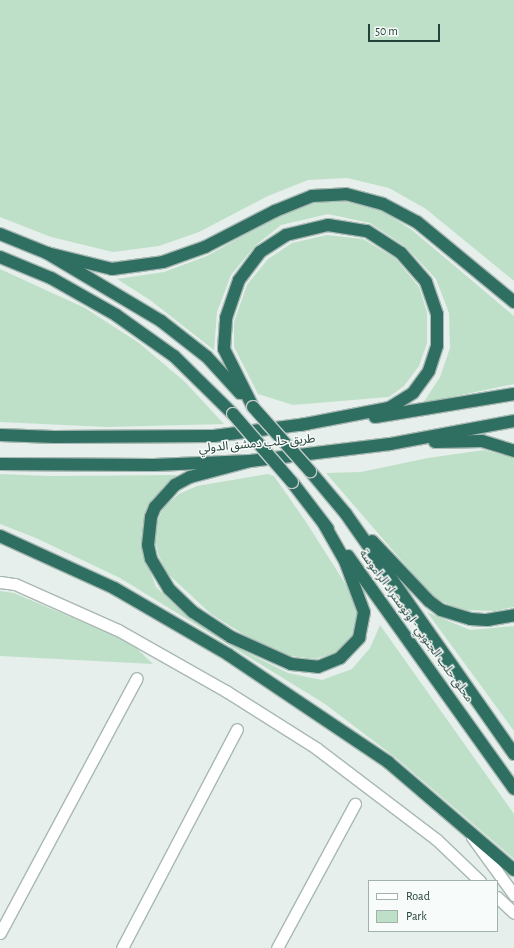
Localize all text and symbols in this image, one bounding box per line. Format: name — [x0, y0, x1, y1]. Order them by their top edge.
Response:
scale bar — [370, 16, 442, 42]
text: 50 m — [375, 25, 398, 37]
street label: طريق حلب دمشق الدولي — [198, 432, 316, 456]
street label: محلق حلب الجنوبي - اوتوستراد الراموسة — [356, 547, 476, 705]
legend — [368, 880, 498, 932]
text: Road — [406, 890, 430, 902]
text: Park — [406, 910, 427, 922]

